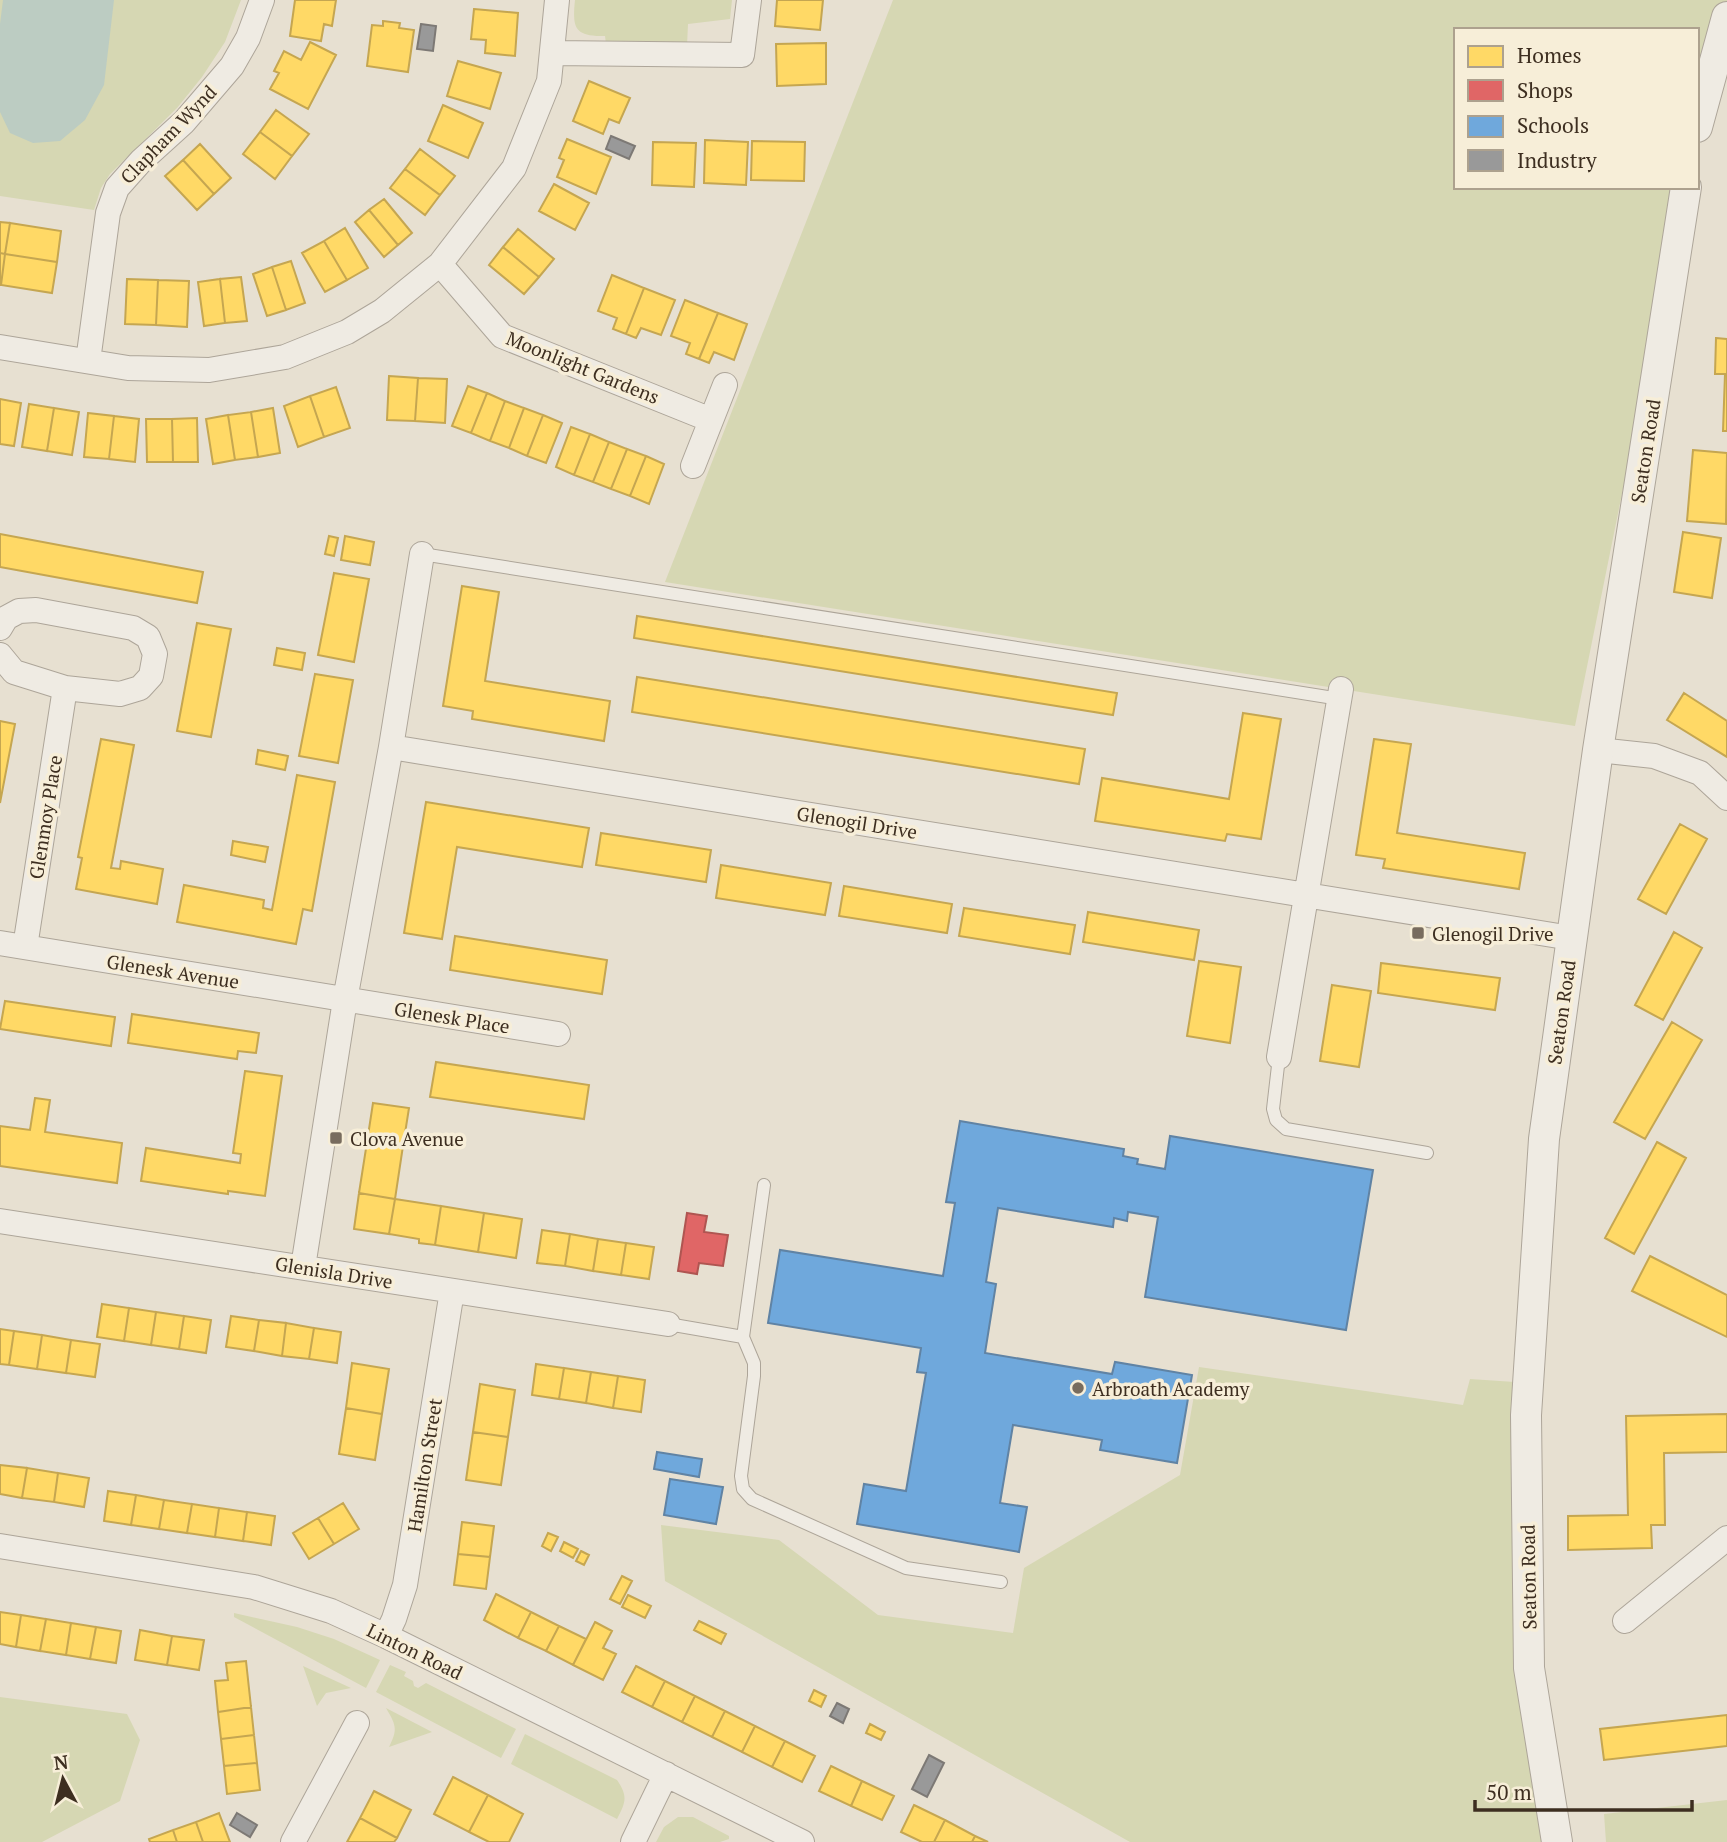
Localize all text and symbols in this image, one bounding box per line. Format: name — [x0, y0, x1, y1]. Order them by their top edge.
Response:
legend — [1454, 28, 1699, 189]
text: Homes — [1517, 41, 1582, 69]
text: Shops — [1517, 76, 1573, 104]
street label: Clapham Wynd — [114, 79, 222, 189]
text: Schools — [1517, 111, 1589, 139]
text: Industry — [1517, 146, 1597, 174]
street label: Moonlight Gardens — [503, 325, 663, 409]
street label: Seaton Road — [1624, 397, 1666, 505]
street label: Glenmoy Place — [23, 753, 67, 881]
street label: Glenogil Drive — [795, 800, 919, 844]
place label: Glenogil Drive — [1432, 921, 1554, 946]
marker: Glenogil Drive — [1410, 925, 1426, 941]
street label: Glenesk Avenue — [105, 948, 241, 994]
street label: Seaton Road — [1541, 958, 1581, 1066]
street label: Glenesk Place — [392, 996, 512, 1038]
place label: Clova Avenue — [350, 1126, 464, 1151]
marker: Clova Avenue — [328, 1130, 344, 1146]
street label: Glenisla Drive — [273, 1250, 395, 1294]
place label: Arbroath Academy — [1092, 1376, 1250, 1401]
marker: Arbroath Academy — [1070, 1380, 1086, 1396]
street label: Hamilton Street — [401, 1396, 447, 1534]
street label: Seaton Road — [1515, 1524, 1541, 1630]
street label: Linton Road — [363, 1617, 467, 1685]
north arrow — [28, 1744, 98, 1814]
text: N — [52, 1748, 70, 1775]
scale bar — [1475, 1769, 1692, 1813]
text: 50 m — [1486, 1778, 1532, 1806]

